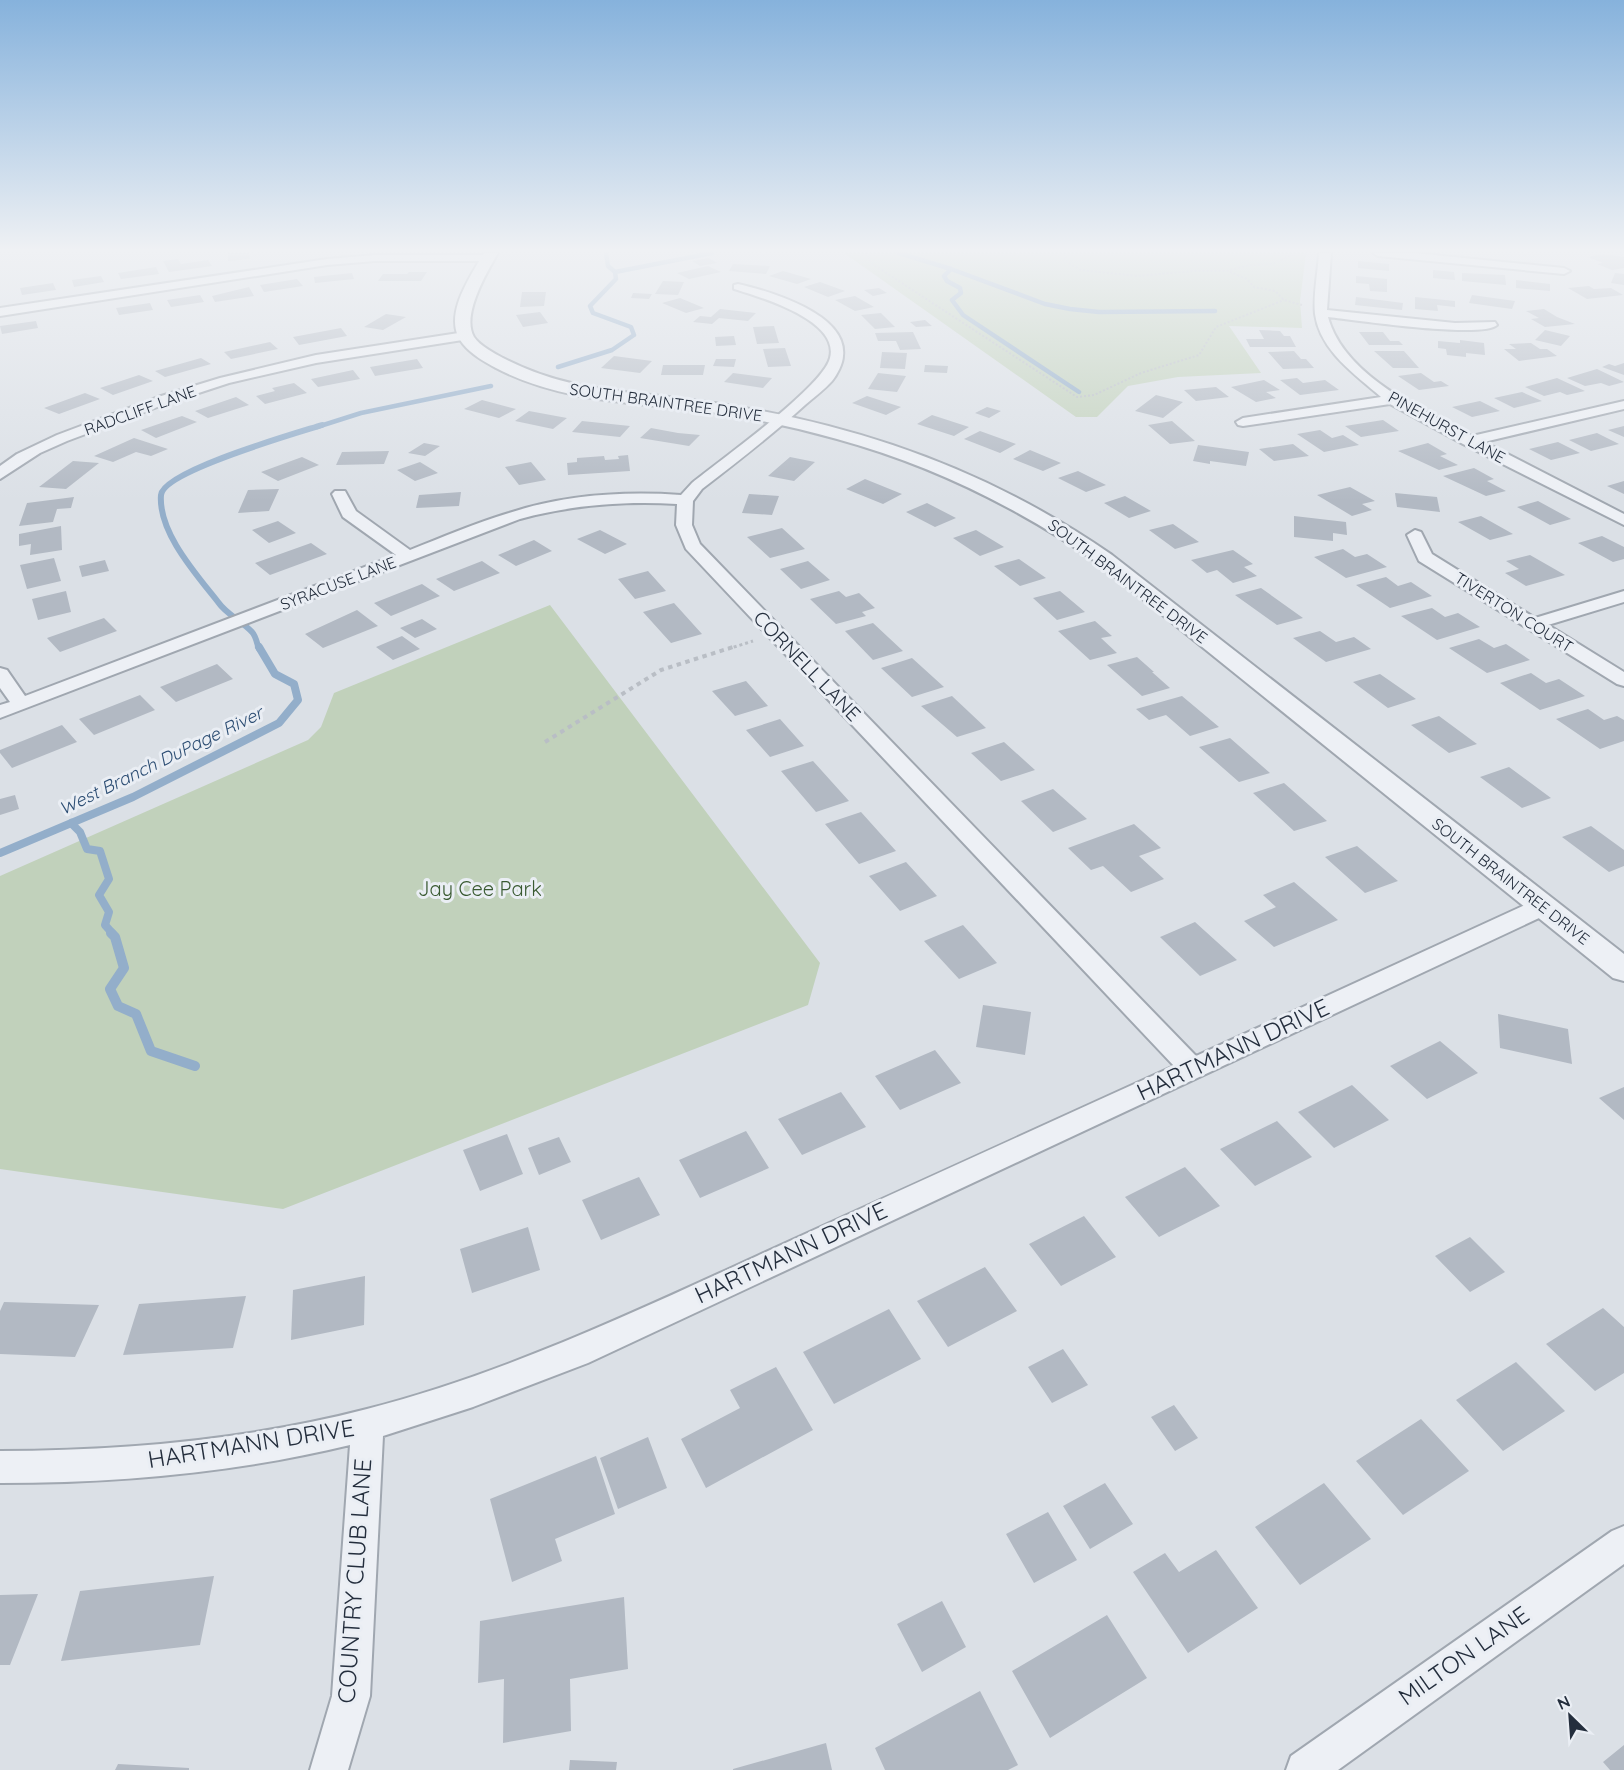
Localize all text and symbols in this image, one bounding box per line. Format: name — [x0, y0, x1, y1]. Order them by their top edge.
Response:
street label: SOUTH BRAINTREE DRIVE — [568, 379, 764, 425]
street label: RADCLIFF LANE — [81, 380, 199, 440]
street label: PINEHURST LANE — [1385, 387, 1509, 467]
street label: SOUTH BRAINTREE DRIVE — [1044, 515, 1212, 647]
street label: SYRACUSE LANE — [277, 552, 399, 614]
street label: TIVERTON COURT — [1451, 568, 1577, 657]
street label: CORNELL LANE — [748, 605, 866, 726]
water label: West Branch DuPage River — [55, 700, 268, 820]
street label: SOUTH BRAINTREE DRIVE — [1428, 813, 1594, 949]
park label: Jay Cee Park — [418, 876, 542, 901]
street label: HARTMANN DRIVE — [1132, 991, 1334, 1107]
street label: HARTMANN DRIVE — [690, 1194, 892, 1310]
street label: HARTMANN DRIVE — [145, 1412, 356, 1474]
street label: COUNTRY CLUB LANE — [330, 1458, 378, 1704]
street label: MILTON LANE — [1392, 1599, 1535, 1711]
north arrow — [1540, 1686, 1600, 1746]
text: N — [1554, 1691, 1573, 1714]

